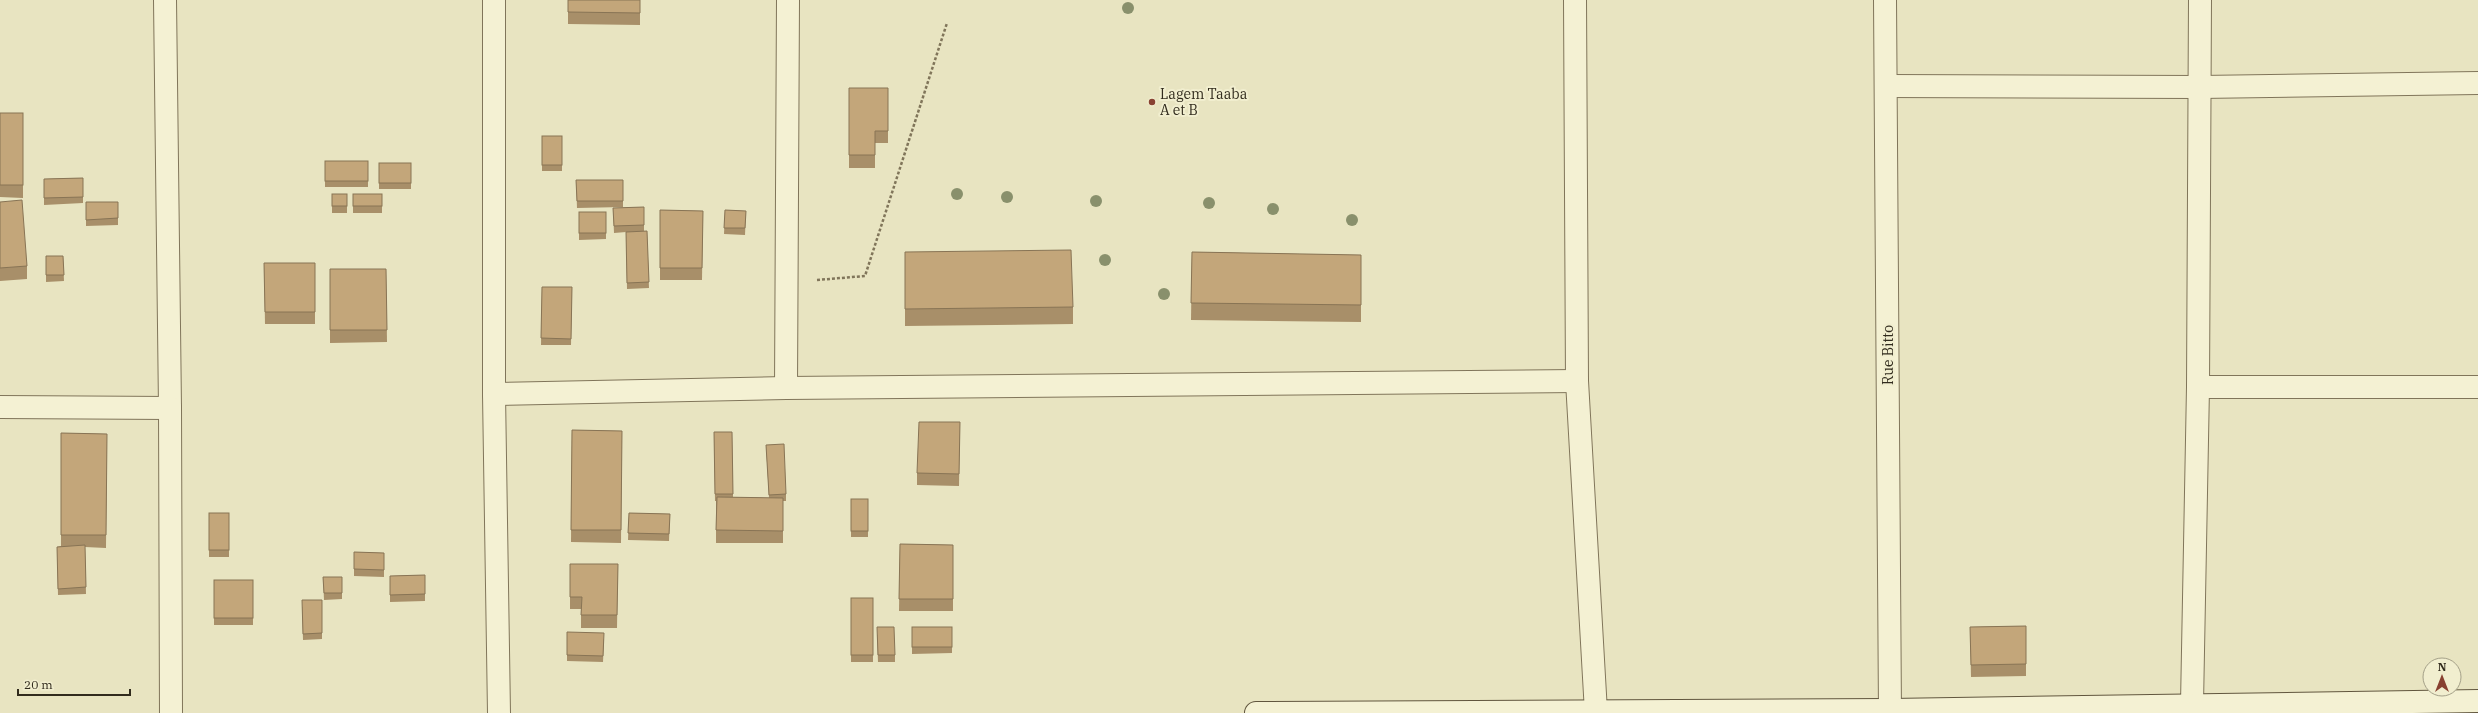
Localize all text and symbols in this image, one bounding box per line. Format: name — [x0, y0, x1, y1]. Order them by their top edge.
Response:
place label: Lagem Taaba A et B — [1160, 85, 1248, 119]
marker: Lagem Taaba A et B — [1147, 97, 1157, 107]
street label: Rue Bitto — [1879, 325, 1897, 385]
north arrow — [2422, 657, 2462, 697]
text: N — [2438, 660, 2447, 674]
scale bar — [18, 671, 130, 697]
text: 20 m — [24, 677, 53, 692]

